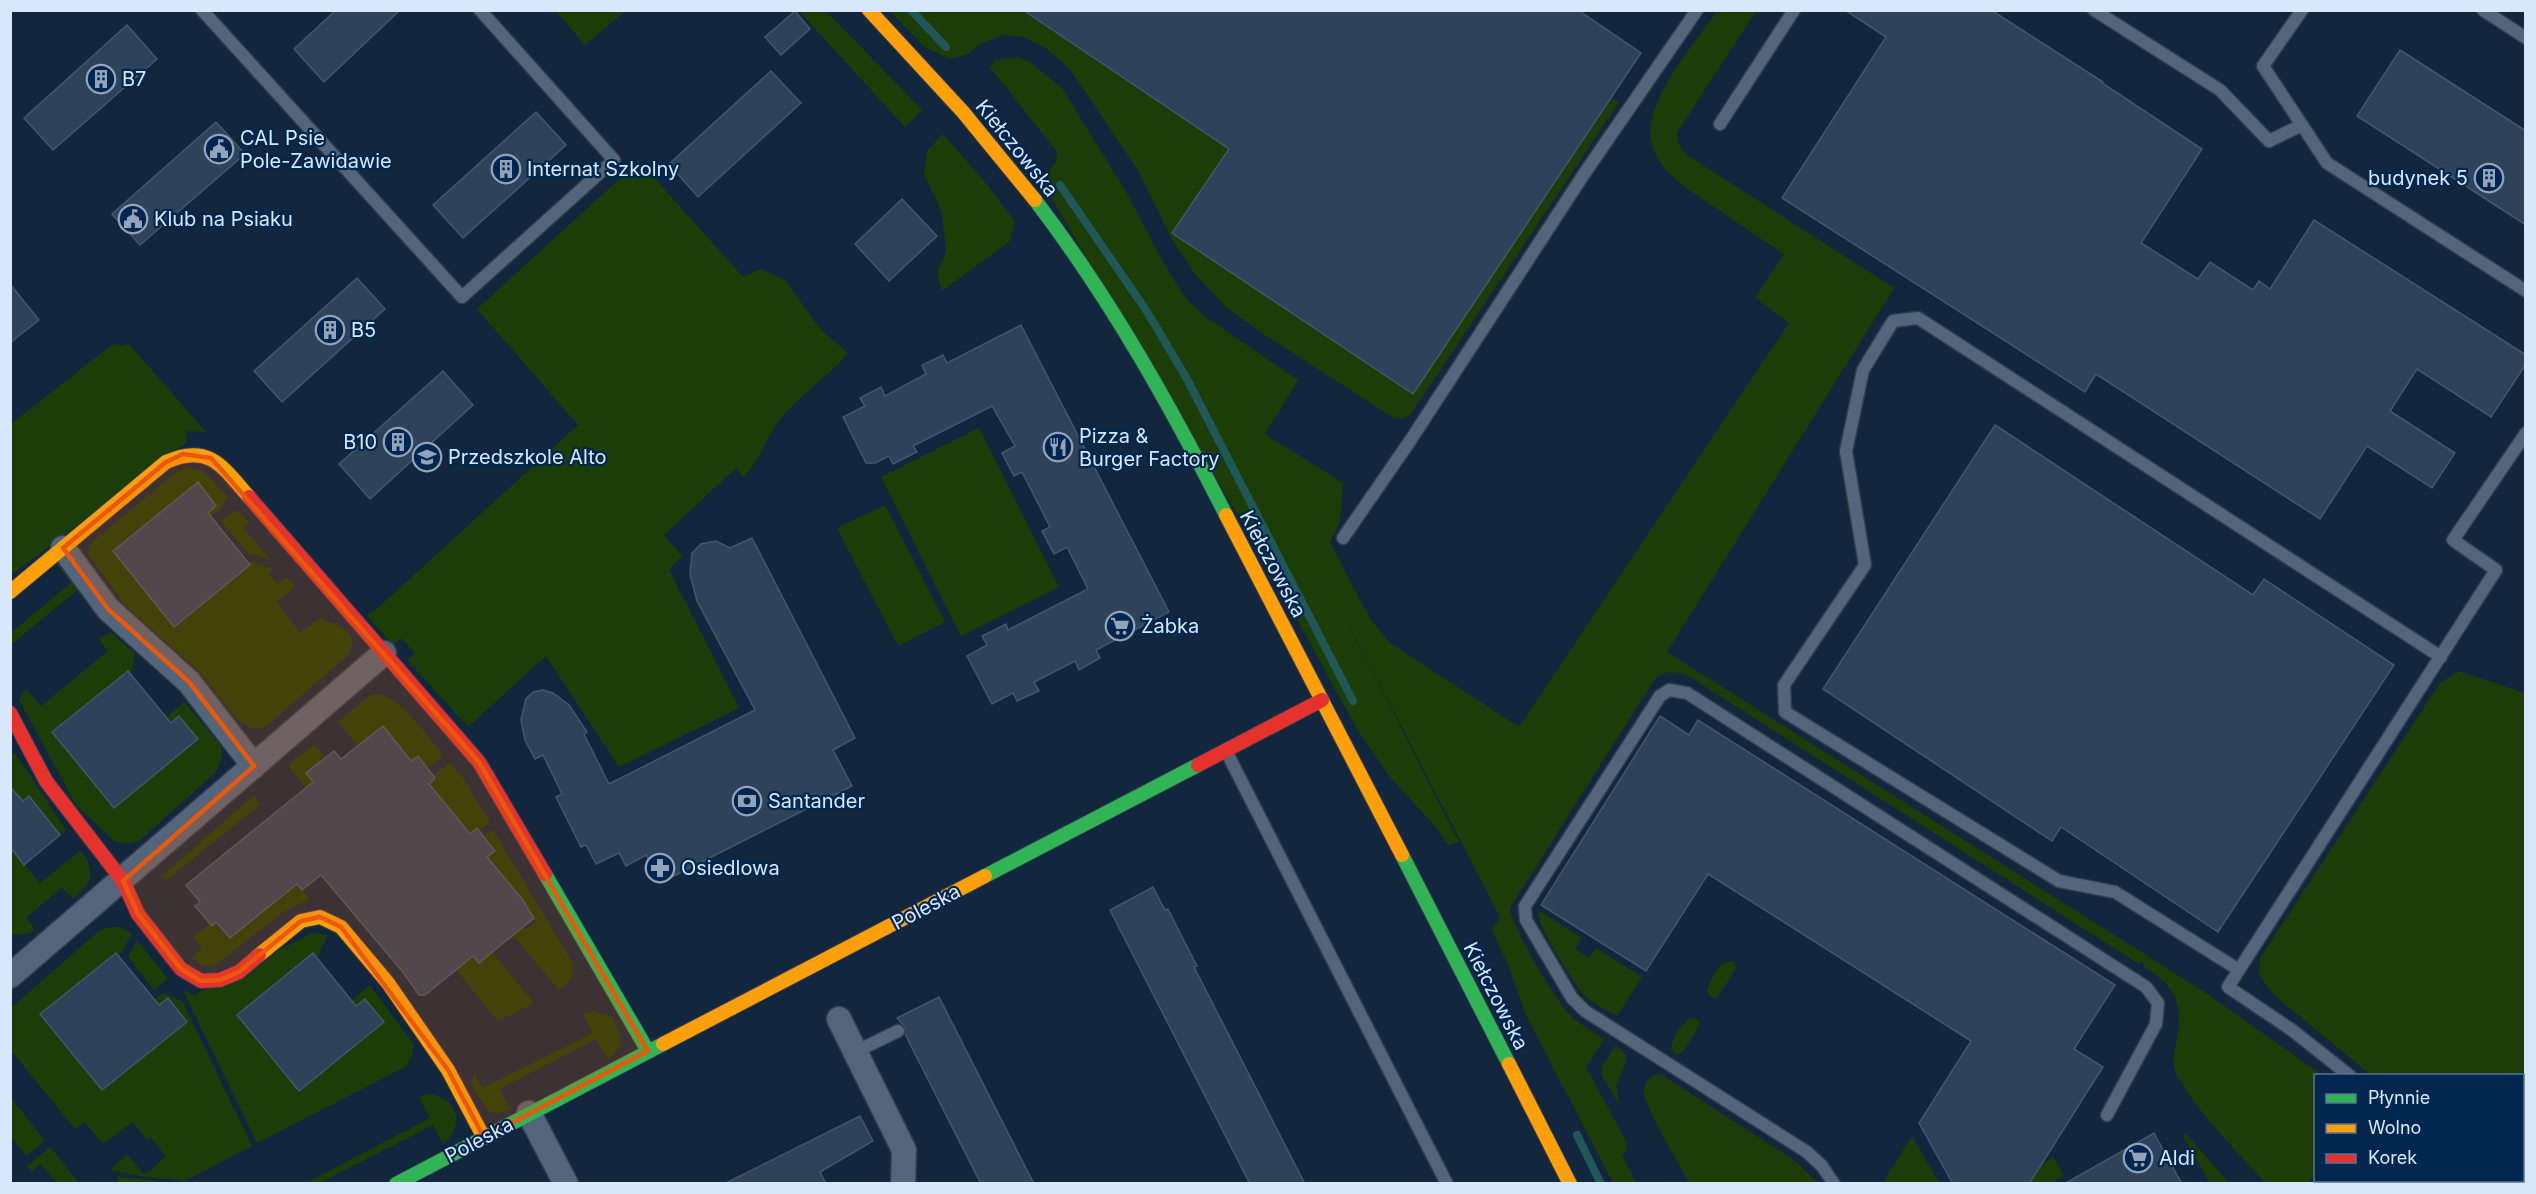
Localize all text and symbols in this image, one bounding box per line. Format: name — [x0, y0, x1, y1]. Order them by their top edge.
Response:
building icon: B7 — [85, 63, 117, 95]
place label: B7 — [122, 67, 146, 91]
street label: Kiełczowska — [971, 95, 1063, 201]
place label: CAL Psie Pole-Zawidawie — [240, 126, 392, 173]
public building icon: CAL Psie Pole-Zawidawie — [203, 133, 235, 165]
building icon: Internat Szkolny — [490, 153, 522, 185]
place label: Internat Szkolny — [527, 157, 679, 181]
building icon: budynek 5 — [2473, 162, 2505, 194]
place label: budynek 5 — [2368, 166, 2468, 190]
public building icon: Klub na Psiaku — [117, 203, 149, 235]
place label: Klub na Psiaku — [154, 207, 293, 231]
building icon: B5 — [314, 314, 346, 346]
place label: B5 — [351, 318, 376, 342]
place label: Pizza & Burger Factory — [1079, 424, 1220, 471]
building icon: B10 — [382, 426, 414, 458]
place label: B10 — [343, 430, 377, 454]
restaurant icon: Pizza & Burger Factory — [1042, 431, 1074, 463]
school or university icon: Przedszkole Alto — [411, 441, 443, 473]
place label: Przedszkole Alto — [448, 445, 607, 469]
street label: Kiełczowska — [1235, 506, 1311, 622]
supermarket icon: Żabka — [1104, 610, 1136, 642]
place label: Żabka — [1141, 613, 1199, 638]
bank icon: Santander — [731, 785, 763, 817]
place label: Santander — [768, 789, 865, 813]
pharmacy icon: Osiedlowa — [644, 852, 676, 884]
place label: Osiedlowa — [681, 856, 780, 880]
street label: Poleska — [888, 879, 964, 935]
street label: Kiełczowska — [1459, 938, 1533, 1054]
legend — [2314, 1074, 2524, 1182]
text: Płynnie — [2368, 1087, 2430, 1108]
street label: Poleska — [441, 1112, 517, 1168]
text: Wolno — [2368, 1117, 2421, 1138]
supermarket icon: Aldi — [2122, 1142, 2154, 1174]
place label: Aldi — [2159, 1146, 2195, 1170]
text: Korek — [2368, 1147, 2417, 1168]

